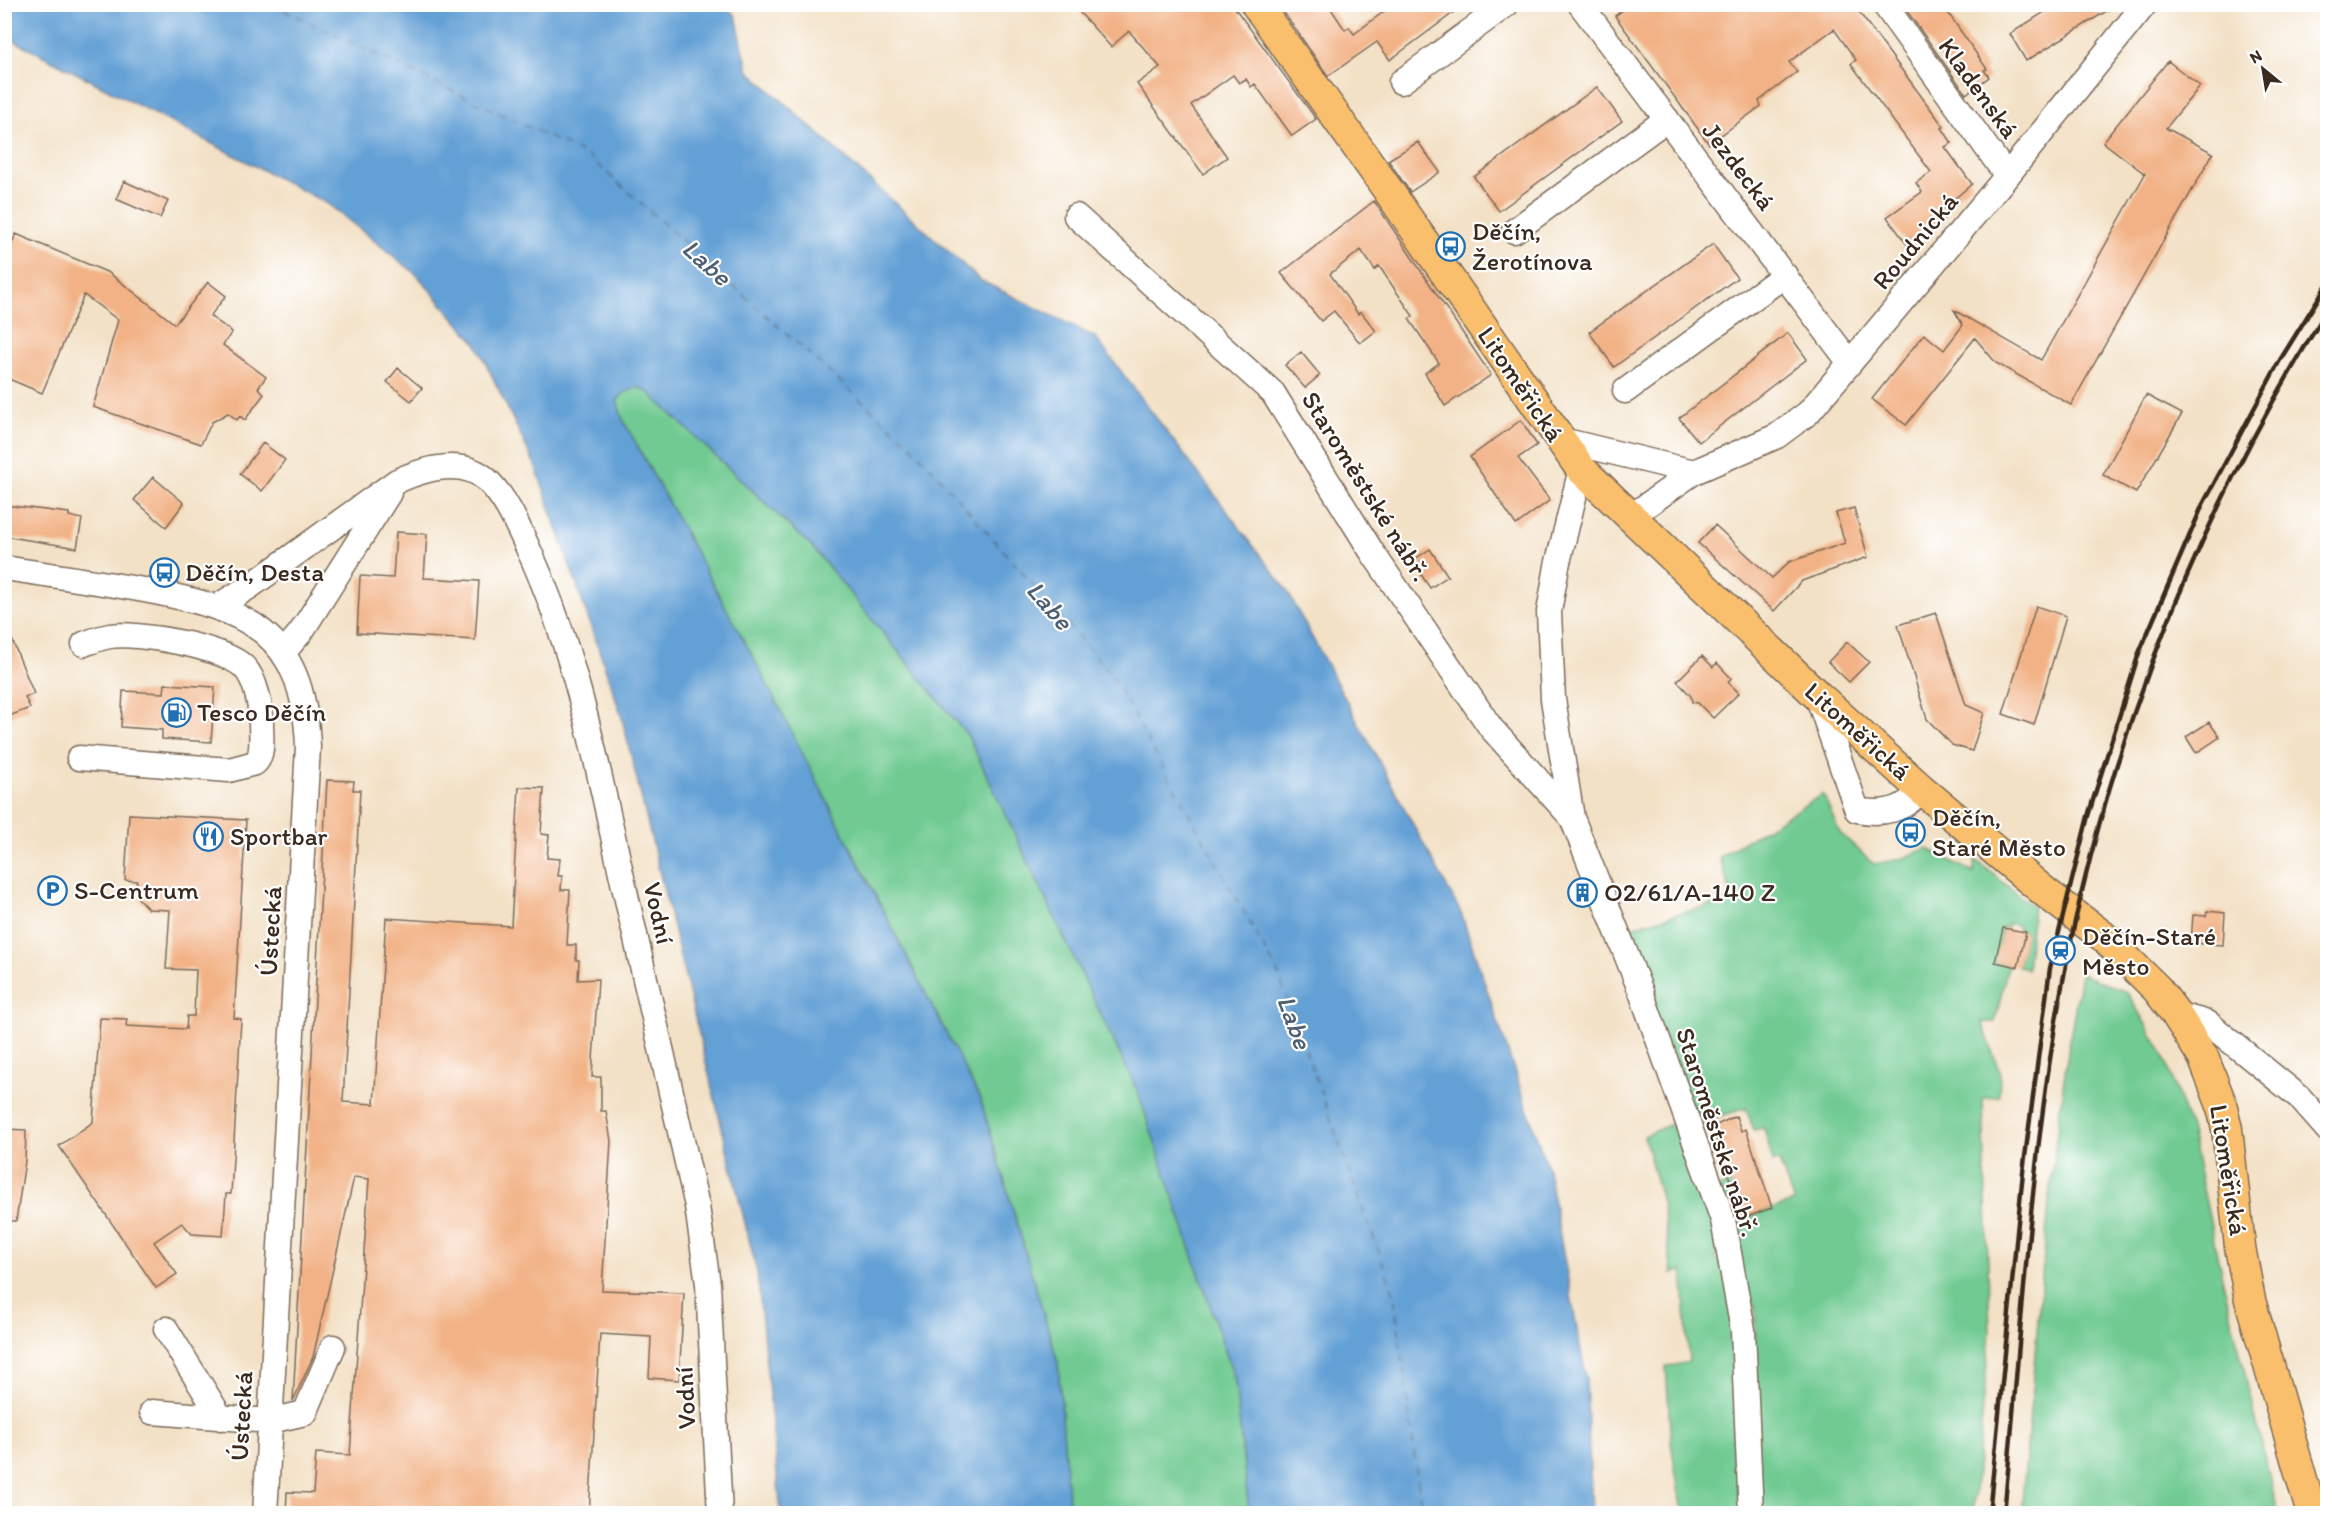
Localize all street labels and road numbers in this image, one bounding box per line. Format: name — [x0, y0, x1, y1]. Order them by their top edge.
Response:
street label: Kladenská — [1932, 31, 2027, 145]
street label: Jezdecká — [1695, 115, 1783, 217]
street label: Roudnická — [1865, 186, 1965, 296]
street label: Litoměřická — [1471, 320, 1571, 448]
street label: Staroměstské nábř. — [1295, 385, 1437, 587]
street label: Litoměřická — [1798, 675, 1918, 787]
street label: Vodní — [636, 879, 682, 947]
street label: Ústecká — [252, 885, 288, 977]
street label: Staroměstské nábř. — [1669, 1024, 1767, 1240]
street label: Litoměřická — [2203, 1102, 2255, 1238]
street label: Vodní — [667, 1366, 703, 1430]
street label: Ústecká — [223, 1370, 259, 1462]

